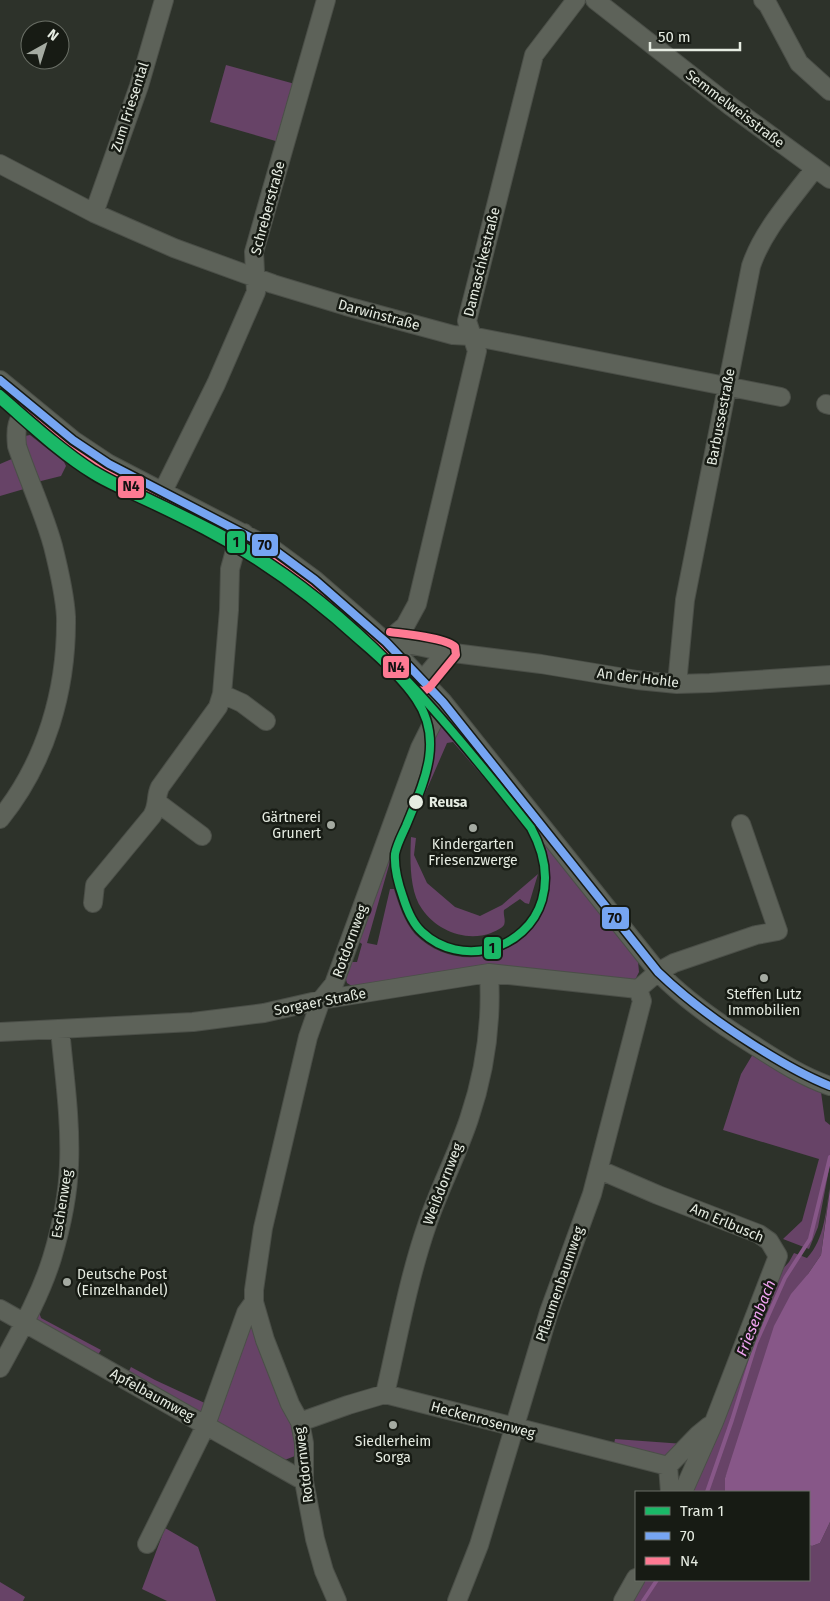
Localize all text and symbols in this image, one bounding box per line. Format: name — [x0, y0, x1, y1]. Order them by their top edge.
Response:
north arrow — [20, 20, 70, 70]
scale bar — [650, 20, 740, 52]
text: N — [44, 26, 62, 45]
text: 50 m — [658, 28, 691, 46]
street label: Zum Friesental — [108, 60, 152, 154]
street label: Semmelweisstraße — [682, 66, 788, 152]
street label: Schreberstraße — [247, 159, 289, 257]
street label: Damaschkestraße — [460, 206, 504, 318]
street label: Darwinstraße — [336, 296, 422, 334]
street label: Barbussestraße — [703, 367, 739, 467]
line badge: N4 — [117, 475, 145, 499]
text: N4 — [122, 478, 140, 495]
line badge: 1 — [226, 530, 246, 554]
line badge: 70 — [251, 533, 279, 557]
text: 1 — [233, 534, 239, 551]
text: 70 — [258, 537, 272, 554]
line badge: N4 — [382, 655, 410, 679]
text: N4 — [387, 659, 405, 676]
street label: An der Hohle — [596, 665, 680, 691]
marker: Reusa — [407, 793, 425, 811]
place label: Reusa — [429, 794, 468, 811]
place label: Gärtnerei Grunert — [262, 809, 322, 842]
marker: Gärtnerei Grunert — [325, 819, 337, 831]
marker: Kindergarten Friesenzwerge — [467, 822, 479, 834]
place label: Kindergarten Friesenzwerge — [428, 836, 518, 869]
street label: Rotdornweg — [329, 902, 371, 980]
line badge: 70 — [601, 906, 630, 930]
text: 70 — [608, 910, 622, 927]
line badge: 1 — [483, 936, 502, 960]
text: 1 — [489, 940, 495, 957]
marker: Steffen Lutz Immobilien — [758, 972, 770, 984]
street label: Sorgaer Straße — [272, 985, 368, 1019]
place label: Steffen Lutz Immobilien — [727, 986, 801, 1019]
street label: Weißdornweg — [420, 1140, 467, 1227]
street label: Eschenweg — [48, 1168, 76, 1240]
street label: Am Erlbusch — [688, 1200, 766, 1246]
street label: Pflaumenbaumweg — [532, 1223, 588, 1344]
place label: Deutsche Post (Einzelhandel) — [77, 1266, 168, 1299]
marker: Deutsche Post (Einzelhandel) — [61, 1276, 73, 1288]
water label: Friesenbach — [733, 1277, 779, 1359]
street label: Apfelbaumweg — [107, 1365, 198, 1425]
street label: Heckenrosenweg — [429, 1398, 538, 1442]
marker: Siedlerheim Sorga — [387, 1419, 399, 1431]
street label: Rotdornweg — [291, 1425, 317, 1504]
place label: Siedlerheim Sorga — [355, 1433, 431, 1466]
legend — [635, 1491, 810, 1581]
text: Tram 1 — [680, 1502, 724, 1520]
text: 70 — [680, 1527, 695, 1545]
text: N4 — [680, 1552, 698, 1570]

